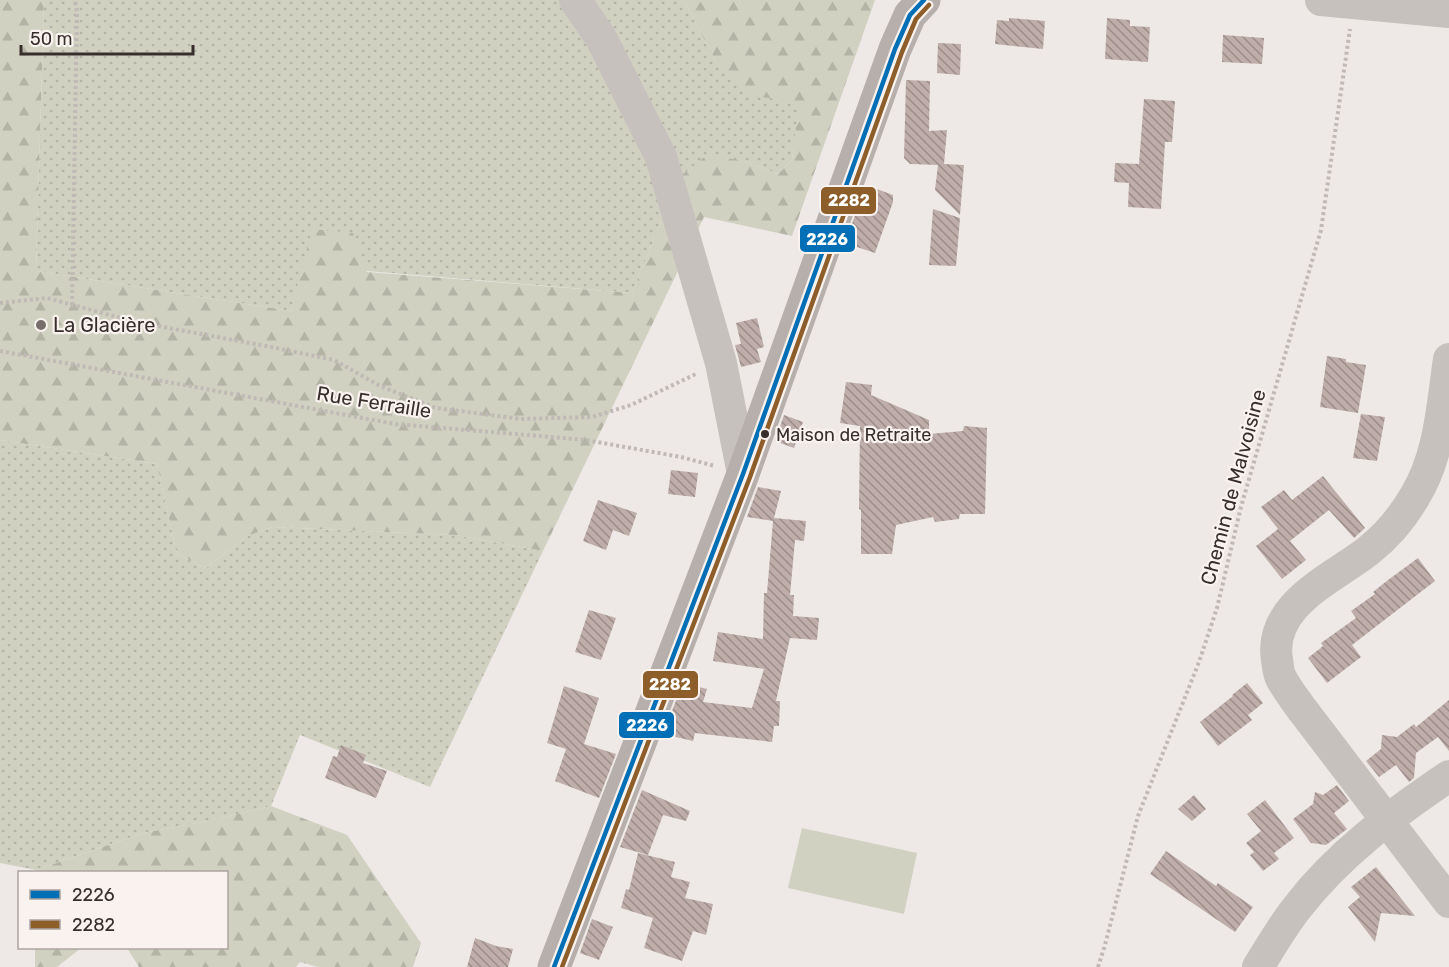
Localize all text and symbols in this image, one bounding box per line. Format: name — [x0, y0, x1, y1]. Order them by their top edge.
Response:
scale bar — [21, 18, 194, 56]
text: 50 m — [30, 28, 73, 50]
line badge: 2282 — [820, 186, 877, 215]
text: 2282 — [828, 191, 870, 210]
line badge: 2226 — [799, 224, 856, 253]
text: 2226 — [806, 230, 848, 249]
place label: La Glacière — [53, 313, 155, 337]
marker: La Glacière — [34, 318, 48, 332]
street label: Rue Ferraille — [315, 381, 433, 423]
street label: Chemin de Malvoisine — [1195, 387, 1271, 587]
place label: Maison de Retraite — [776, 424, 931, 446]
marker: Maison de Retraite — [759, 428, 771, 440]
line badge: 2282 — [642, 670, 699, 699]
text: 2282 — [649, 675, 691, 694]
line badge: 2226 — [618, 711, 675, 739]
text: 2226 — [626, 716, 668, 735]
legend — [18, 871, 228, 949]
text: 2226 — [72, 884, 115, 906]
text: 2282 — [72, 914, 115, 936]

